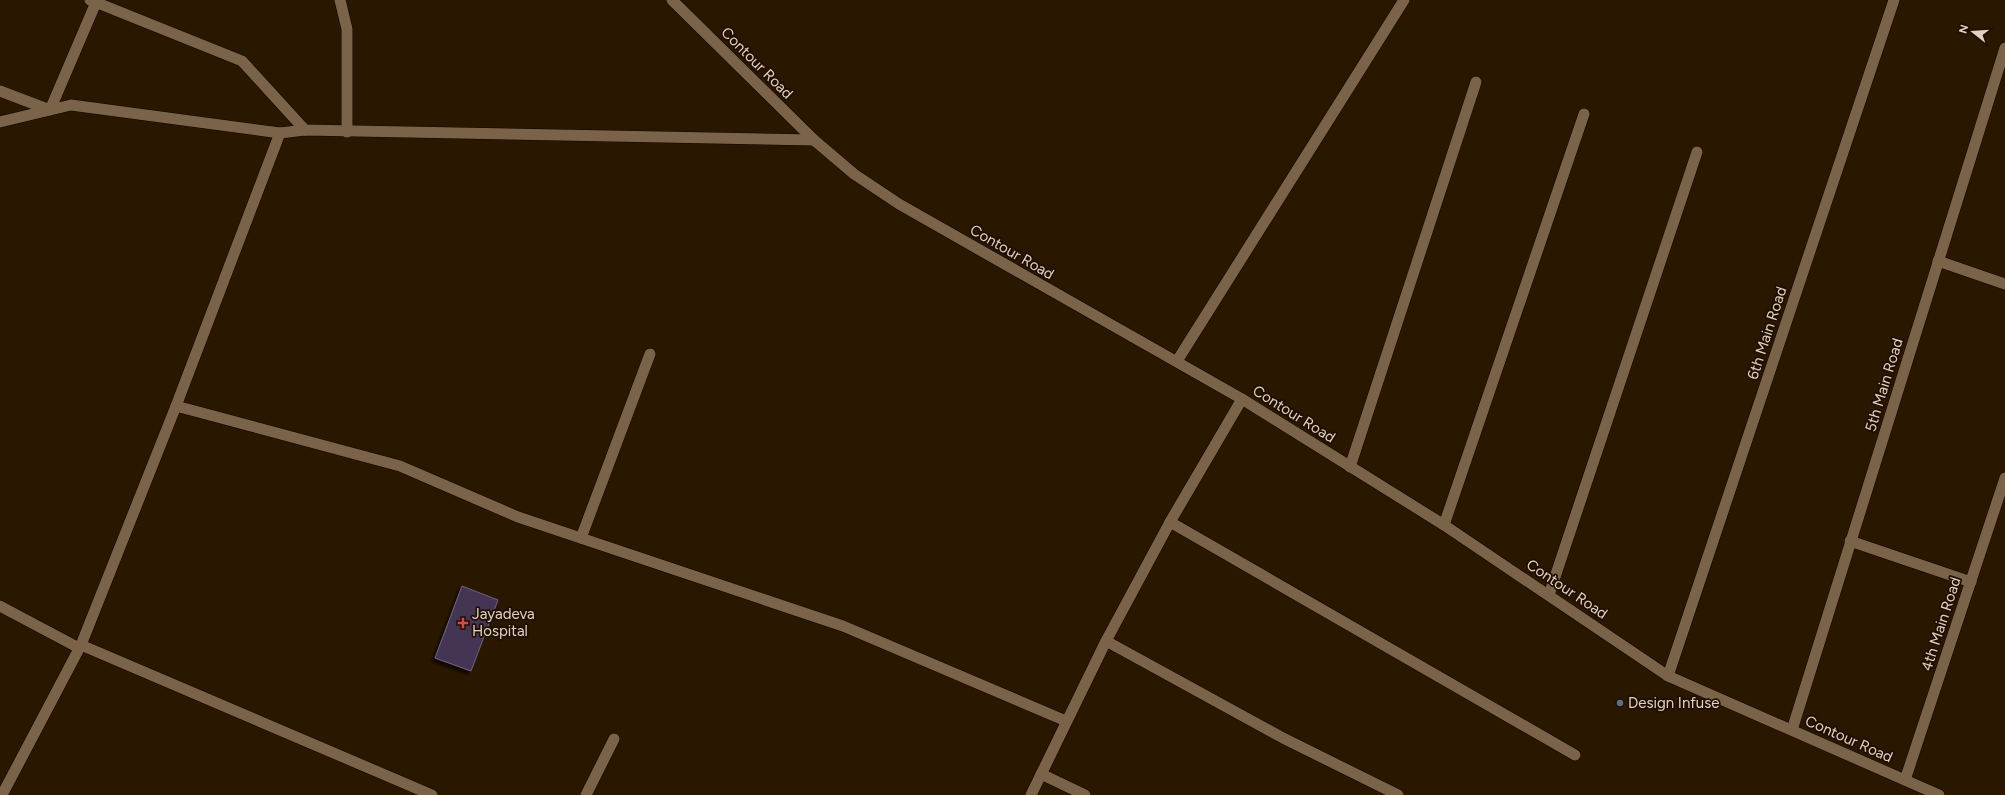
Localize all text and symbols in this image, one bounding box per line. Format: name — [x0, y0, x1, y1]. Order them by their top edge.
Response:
north arrow — [1953, 12, 1993, 52]
street label: Contour Road — [717, 23, 797, 103]
text: N — [1956, 23, 1971, 35]
street label: Contour Road — [967, 221, 1057, 283]
street label: 6th Main Road — [1744, 284, 1790, 382]
street label: 5th Main Road — [1861, 336, 1907, 434]
street label: Contour Road — [1249, 381, 1339, 447]
street label: Contour Road — [1523, 555, 1611, 623]
street label: 4th Main Road — [1917, 575, 1965, 673]
place label: Jayadeva Hospital — [472, 605, 535, 640]
marker: Jayadeva Hospital — [457, 617, 469, 629]
place label: Design Infuse — [1628, 694, 1719, 712]
marker: Design Infuse — [1615, 698, 1625, 708]
street label: Contour Road — [1802, 712, 1896, 766]

